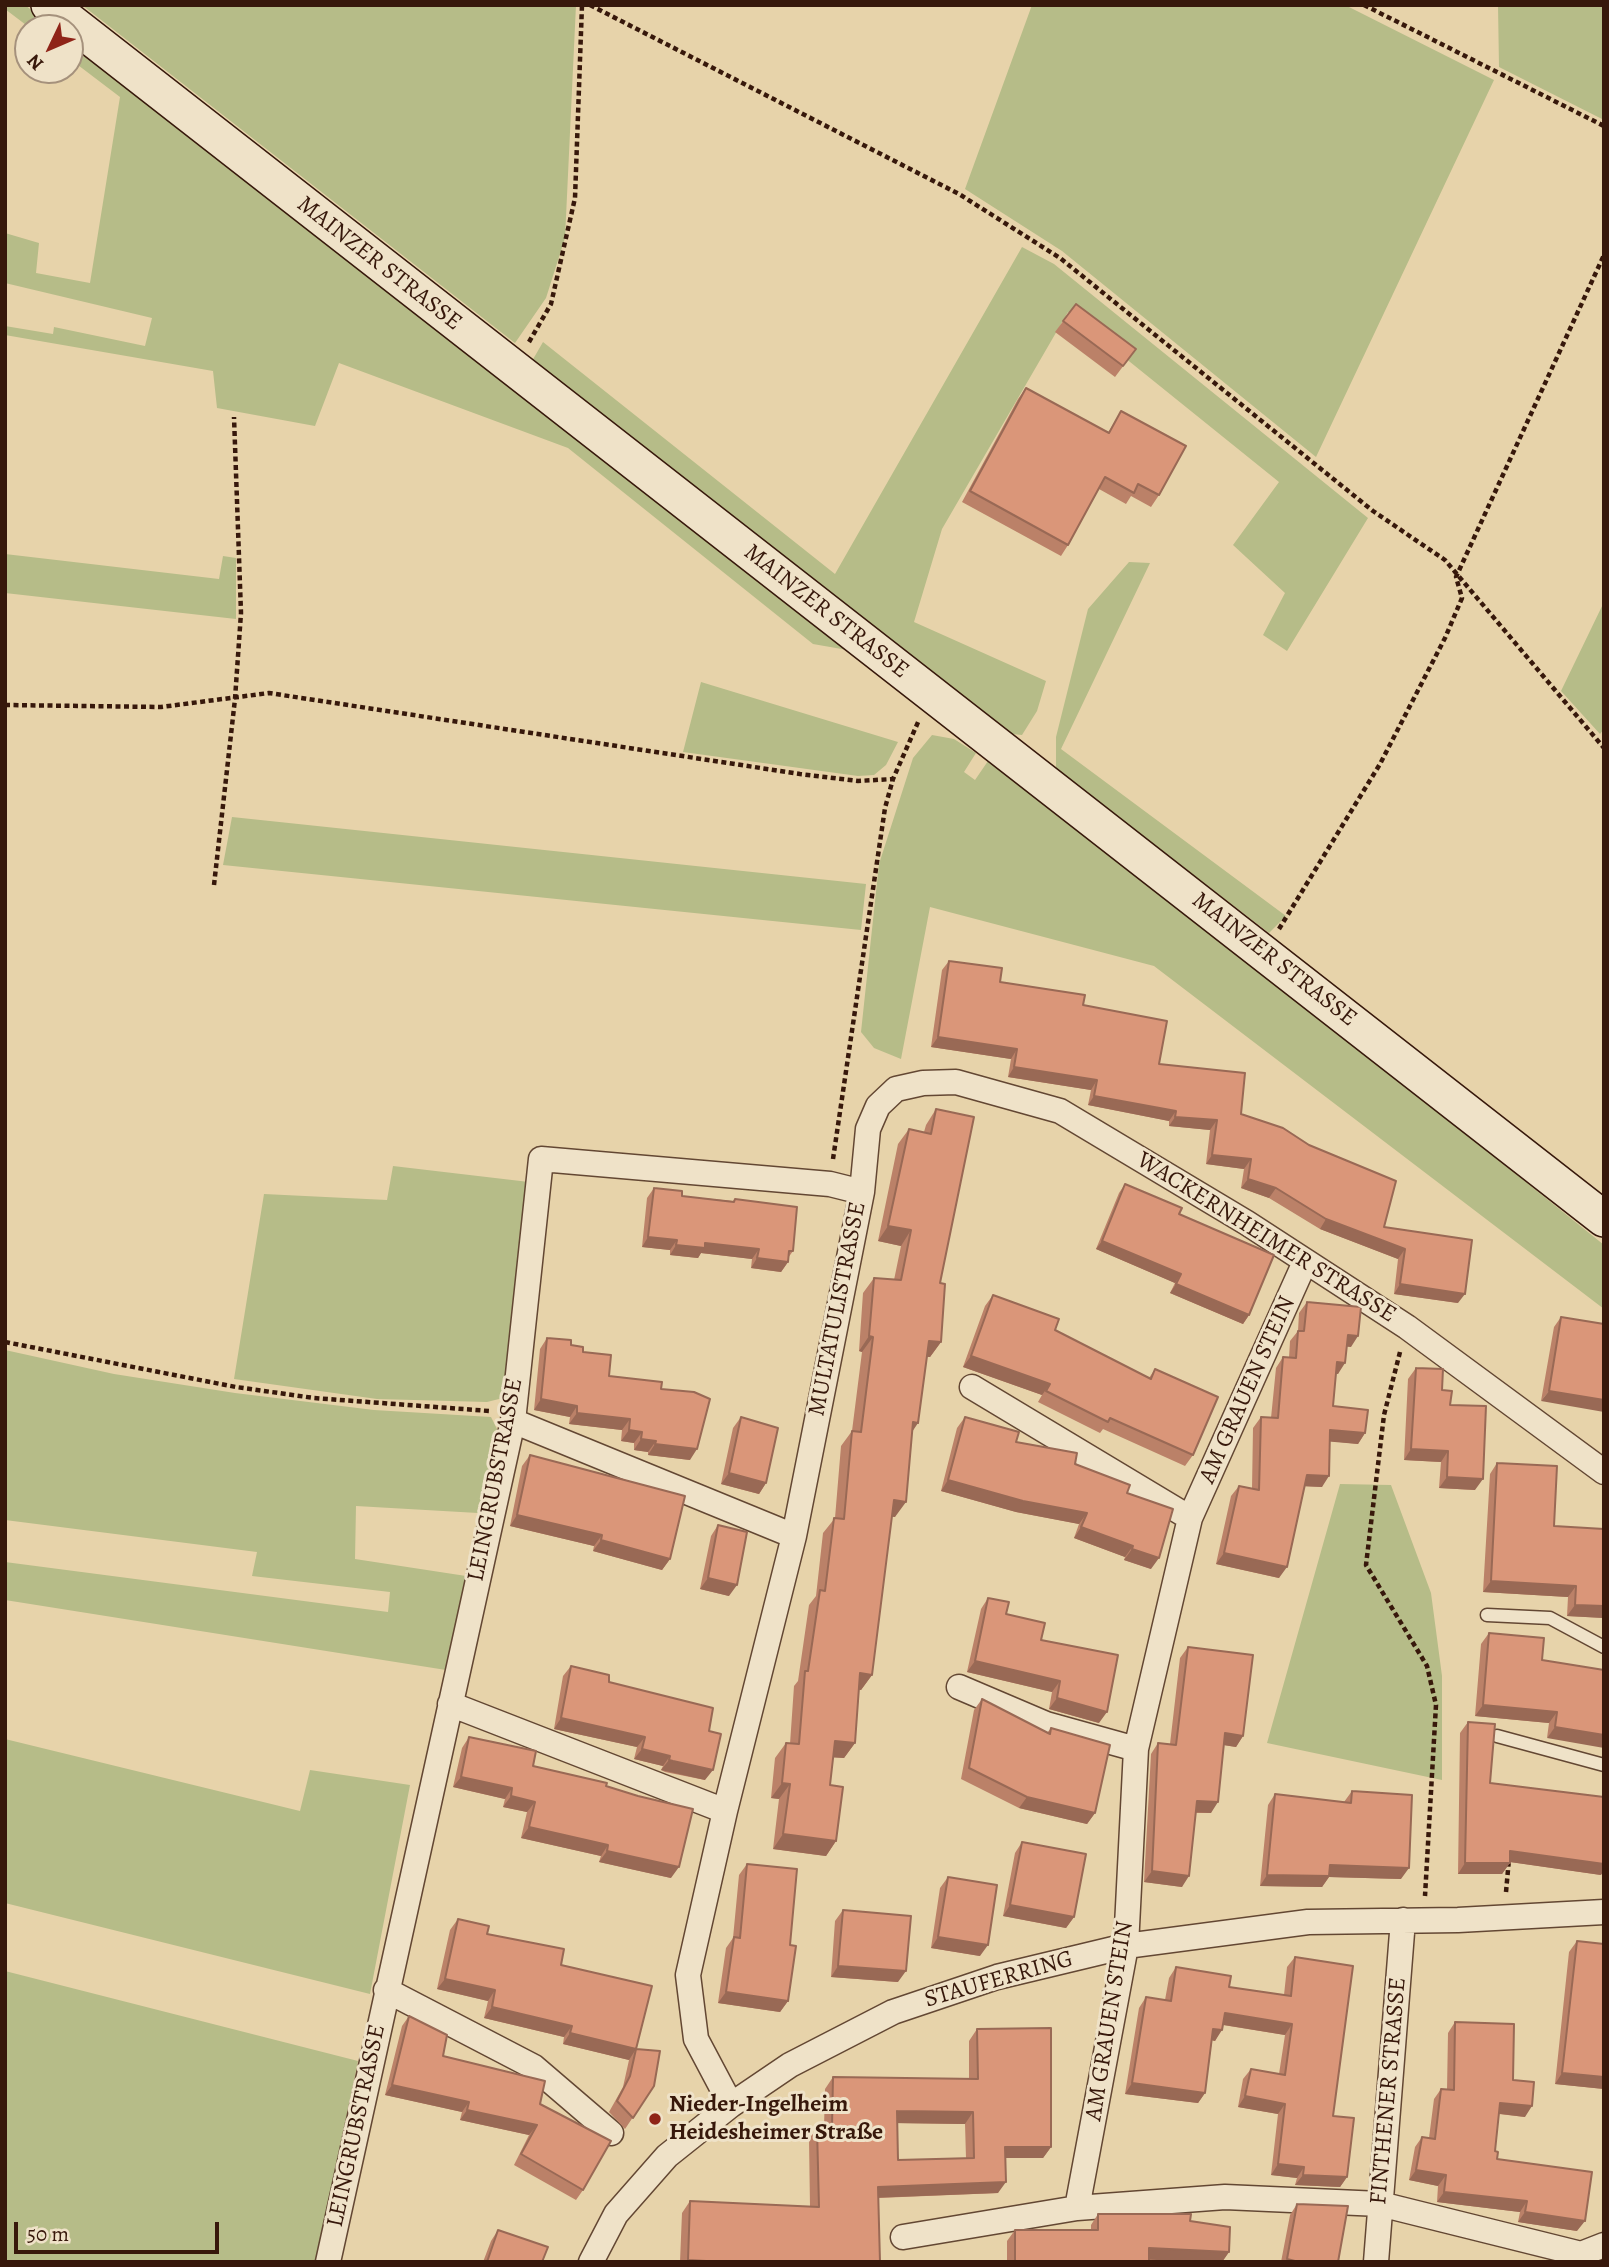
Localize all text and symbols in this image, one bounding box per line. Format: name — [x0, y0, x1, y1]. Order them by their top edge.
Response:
north arrow — [14, 14, 84, 84]
text: N — [21, 48, 49, 76]
street label: MAINZER STRASSE — [291, 191, 467, 337]
street label: MAINZER STRASSE — [738, 539, 914, 685]
street label: MAINZER STRASSE — [1186, 887, 1362, 1033]
street label: WACKERNHEIMER STRASSE — [1131, 1146, 1401, 1330]
street label: MULTATULISTRASSE — [803, 1199, 873, 1419]
street label: AM GRAUEN STEIN — [1194, 1292, 1302, 1488]
street label: LEINGRUBSTRASSE — [462, 1376, 530, 1584]
street label: AM GRAUEN STEIN — [1080, 1919, 1140, 2123]
street label: STAUFERRING — [921, 1945, 1077, 2015]
street label: FINTHENER STRASSE — [1365, 1976, 1413, 2206]
street label: LEINGRUBSTRASSE — [321, 2022, 393, 2230]
place label: Nieder-Ingelheim Heidesheimer Straße — [669, 2091, 883, 2147]
marker: Nieder-Ingelheim Heidesheimer Straße — [647, 2111, 663, 2127]
scale bar — [18, 2208, 222, 2252]
text: 50 m — [27, 2220, 69, 2248]

